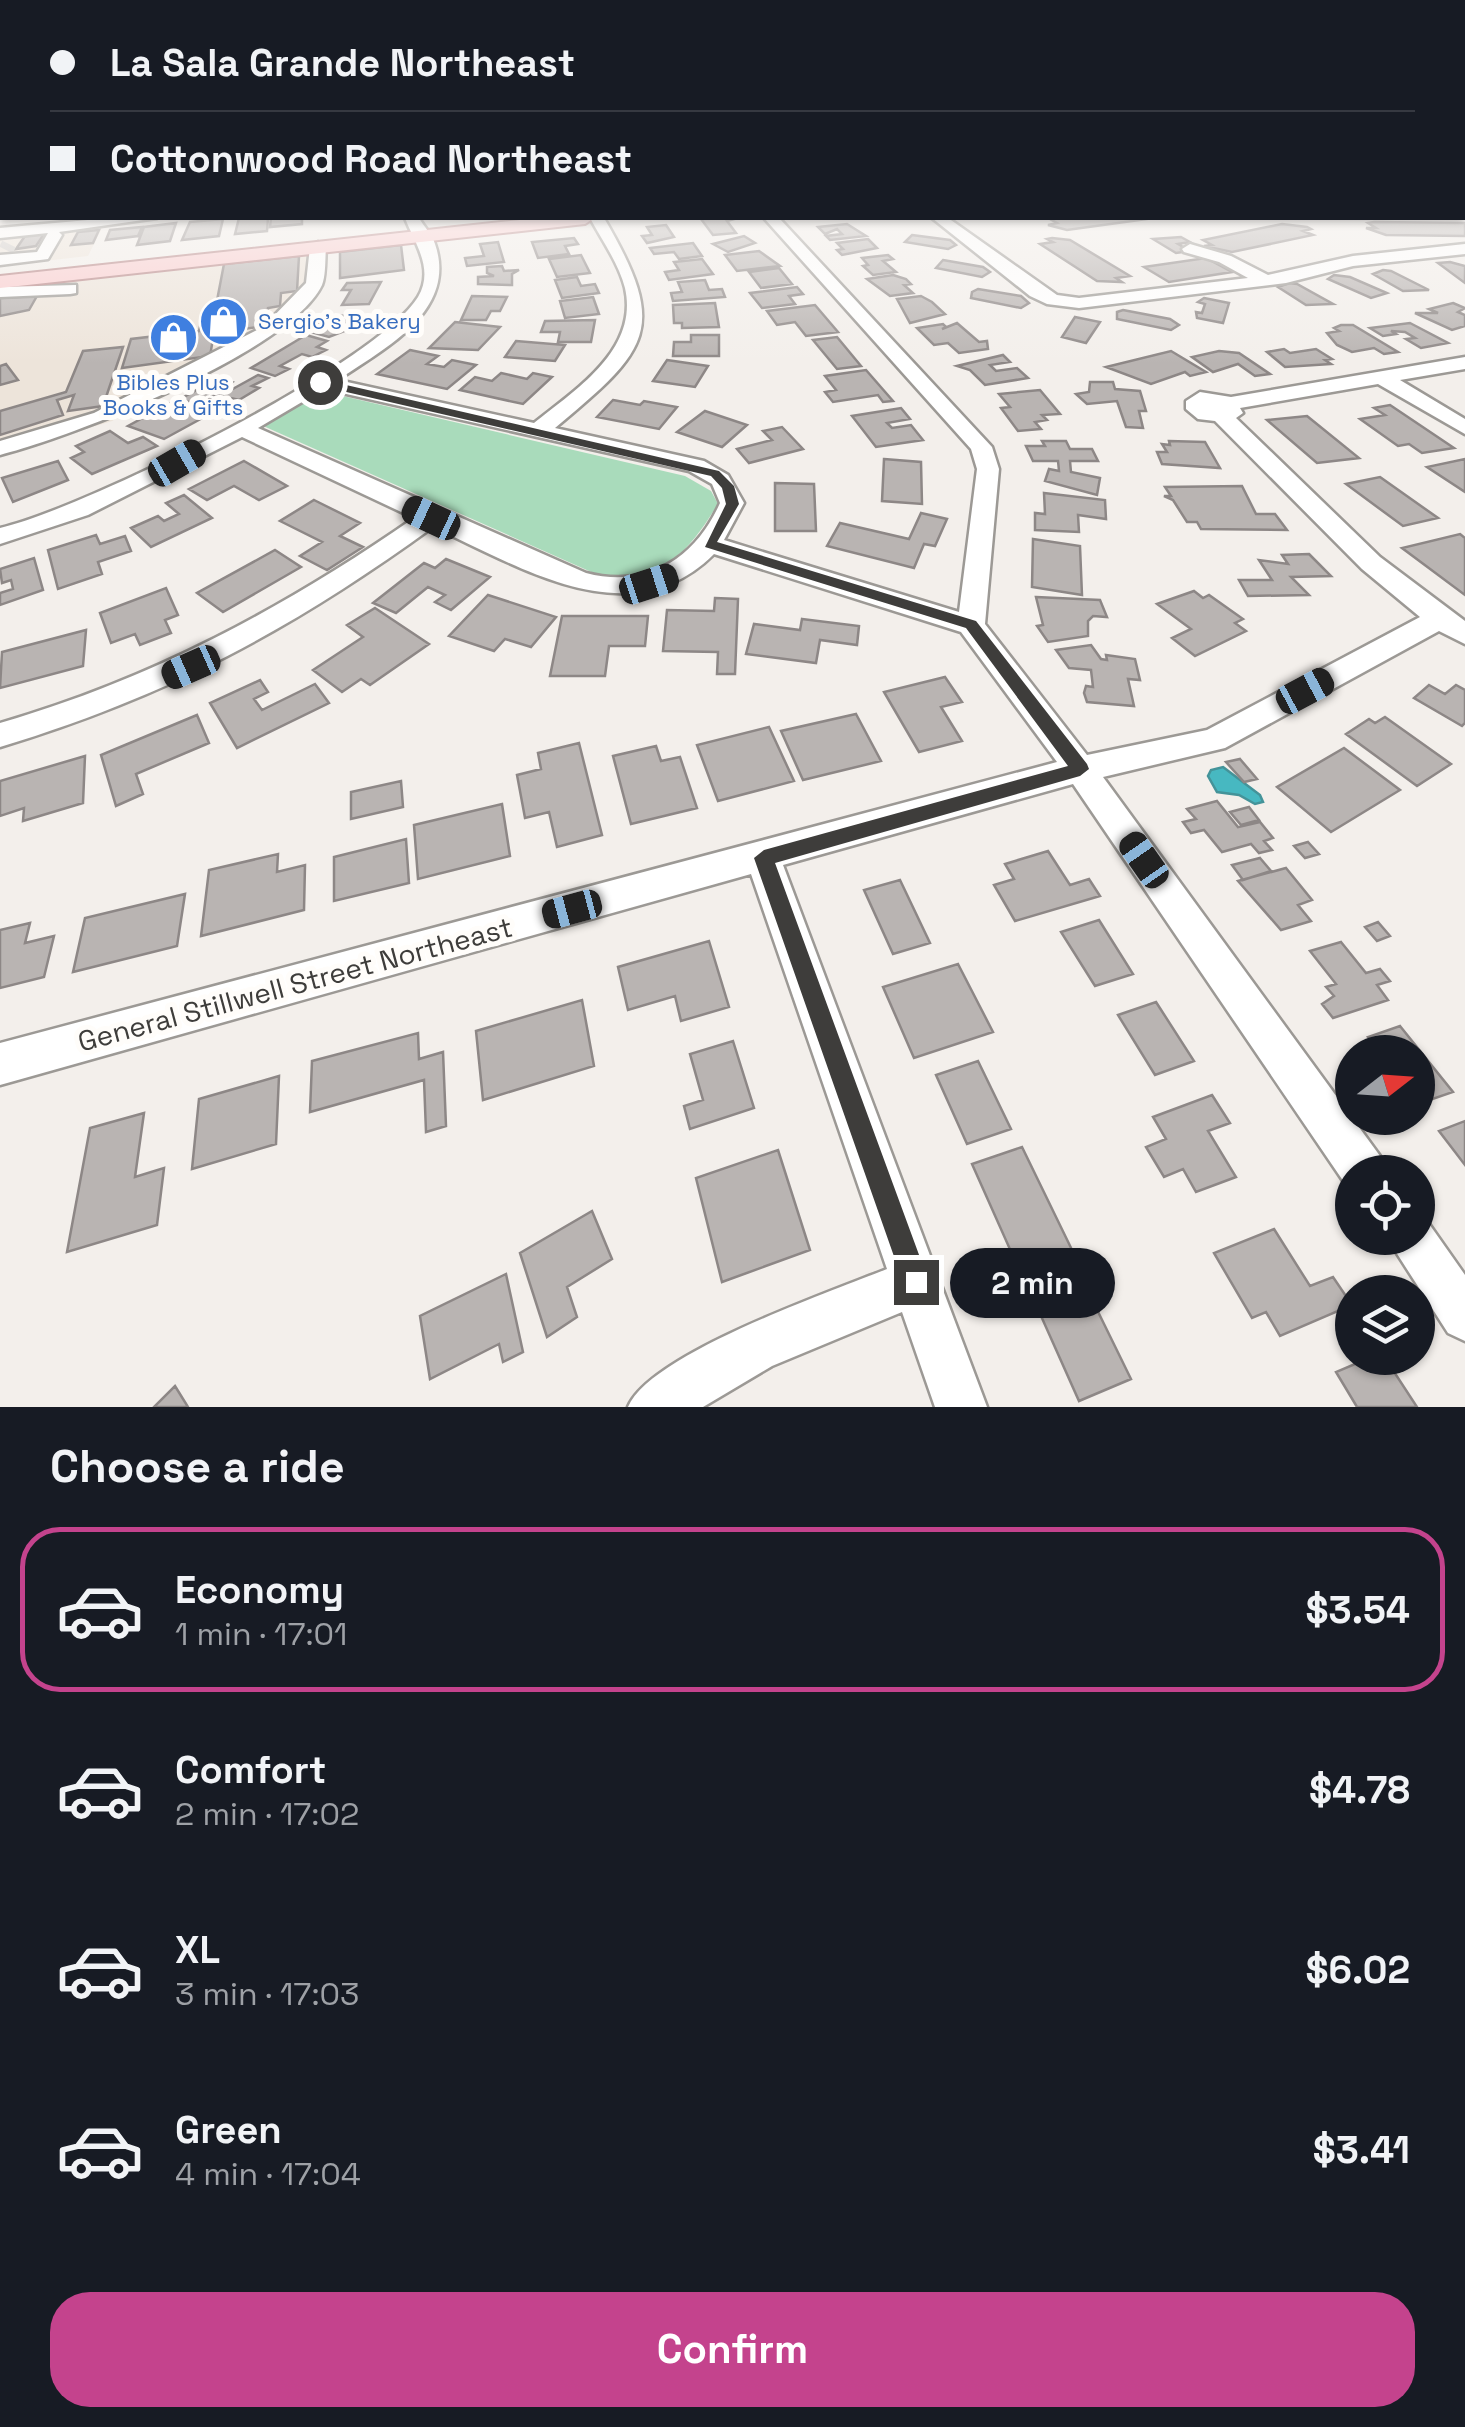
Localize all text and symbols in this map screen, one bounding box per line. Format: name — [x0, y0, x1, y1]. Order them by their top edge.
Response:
text: La Sala Grande Northeast — [110, 39, 575, 87]
text: Cottonwood Road Northeast — [110, 135, 632, 183]
shop icon: Sergio's Bakery — [197, 295, 249, 347]
place label: Sergio's Bakery — [258, 307, 421, 335]
shop icon: Bibles Plus Books & Gifts — [147, 312, 199, 364]
route start — [298, 360, 343, 405]
place label: Bibles Plus Books & Gifts — [103, 368, 243, 421]
car — [144, 435, 210, 491]
car — [397, 492, 465, 544]
car — [616, 560, 682, 608]
car — [157, 641, 225, 693]
car — [1271, 664, 1339, 718]
car — [1115, 827, 1173, 893]
car — [539, 887, 605, 931]
street label: General Stillwell Street Northeast — [74, 909, 516, 1059]
north arrow — [1335, 1035, 1435, 1135]
map controls — [1335, 1035, 1435, 1375]
button: locate — [1335, 1155, 1435, 1255]
callout: 2 min — [951, 1247, 1116, 1317]
route end — [894, 1260, 939, 1305]
text: 2 min — [991, 1263, 1074, 1303]
button: layers — [1335, 1275, 1435, 1375]
text: Choose a ride — [50, 1438, 345, 1495]
icon: car — [55, 1565, 145, 1655]
text: Economy — [175, 1566, 344, 1614]
text: $3.54 — [1306, 1586, 1410, 1634]
text: 1 min · 17:01 — [175, 1614, 347, 1654]
icon: car — [55, 1745, 145, 1835]
text: Comfort — [175, 1746, 326, 1794]
text: $4.78 — [1309, 1766, 1410, 1814]
text: 2 min · 17:02 — [175, 1794, 359, 1834]
icon: car — [55, 1925, 145, 2015]
text: XL — [175, 1926, 220, 1974]
text: $6.02 — [1305, 1946, 1410, 1994]
text: 3 min · 17:03 — [175, 1974, 359, 2014]
icon: car — [55, 2105, 145, 2195]
text: Green — [175, 2106, 282, 2154]
text: $3.41 — [1313, 2126, 1410, 2174]
text: 4 min · 17:04 — [175, 2154, 361, 2194]
button: Confirm — [50, 2292, 1415, 2407]

